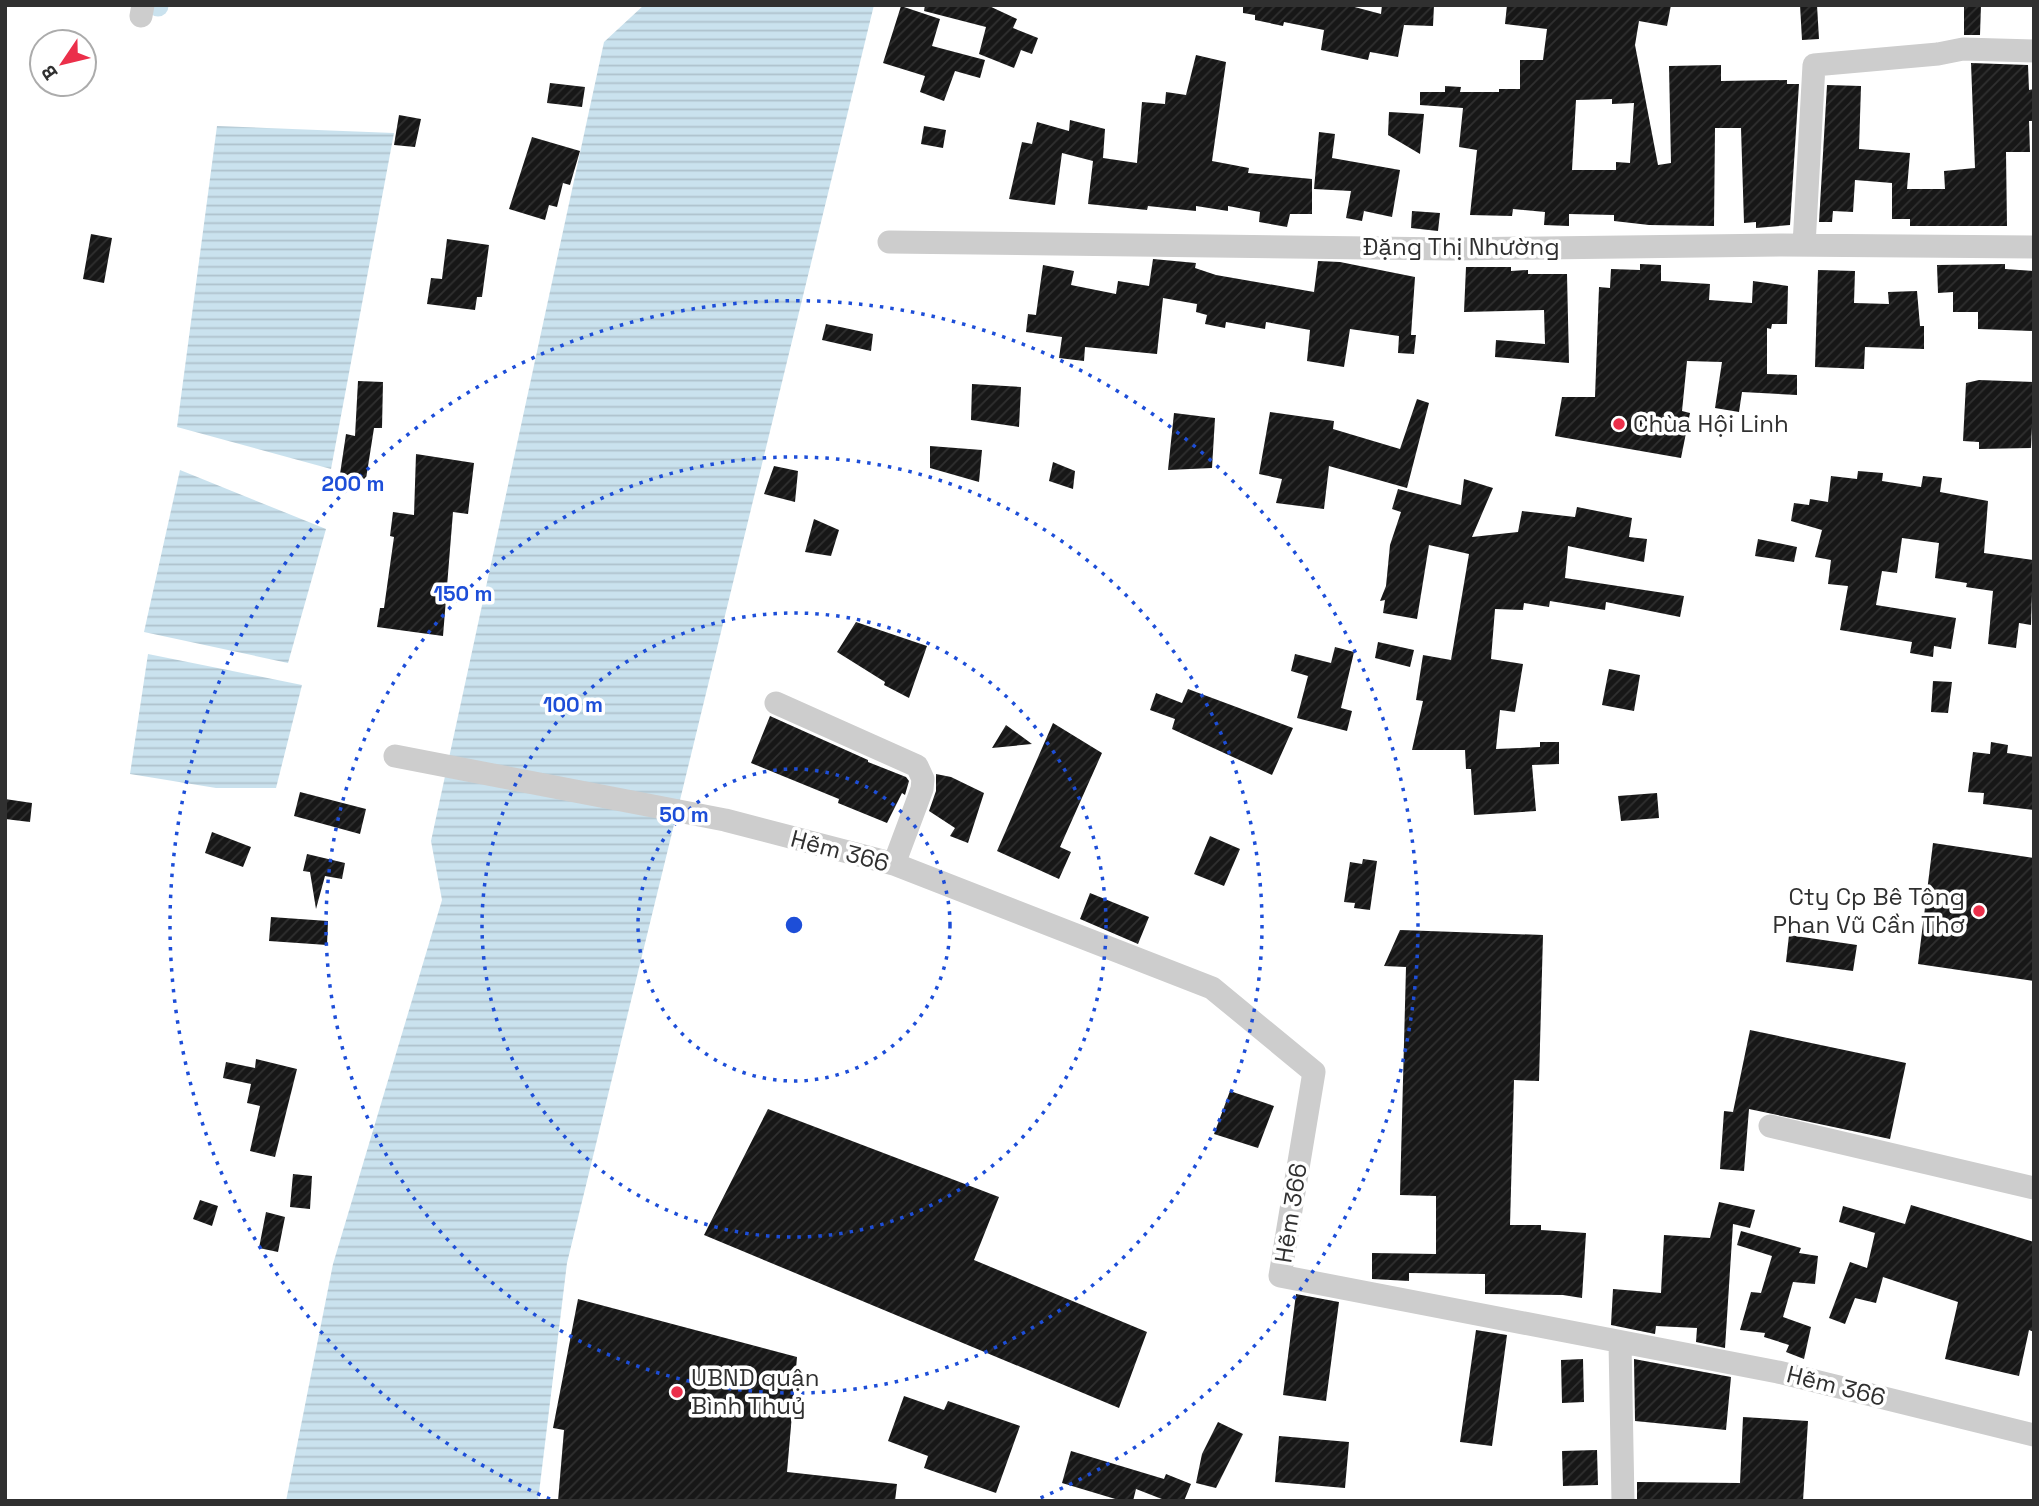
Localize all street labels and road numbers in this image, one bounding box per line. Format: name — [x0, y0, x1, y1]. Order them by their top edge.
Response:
street label: Đặng Thị Nhường — [1362, 231, 1560, 262]
street label: Hẽm 366 — [788, 823, 893, 879]
street label: Hẽm 366 — [1267, 1161, 1314, 1265]
street label: Hẽm 366 — [1784, 1358, 1889, 1413]

